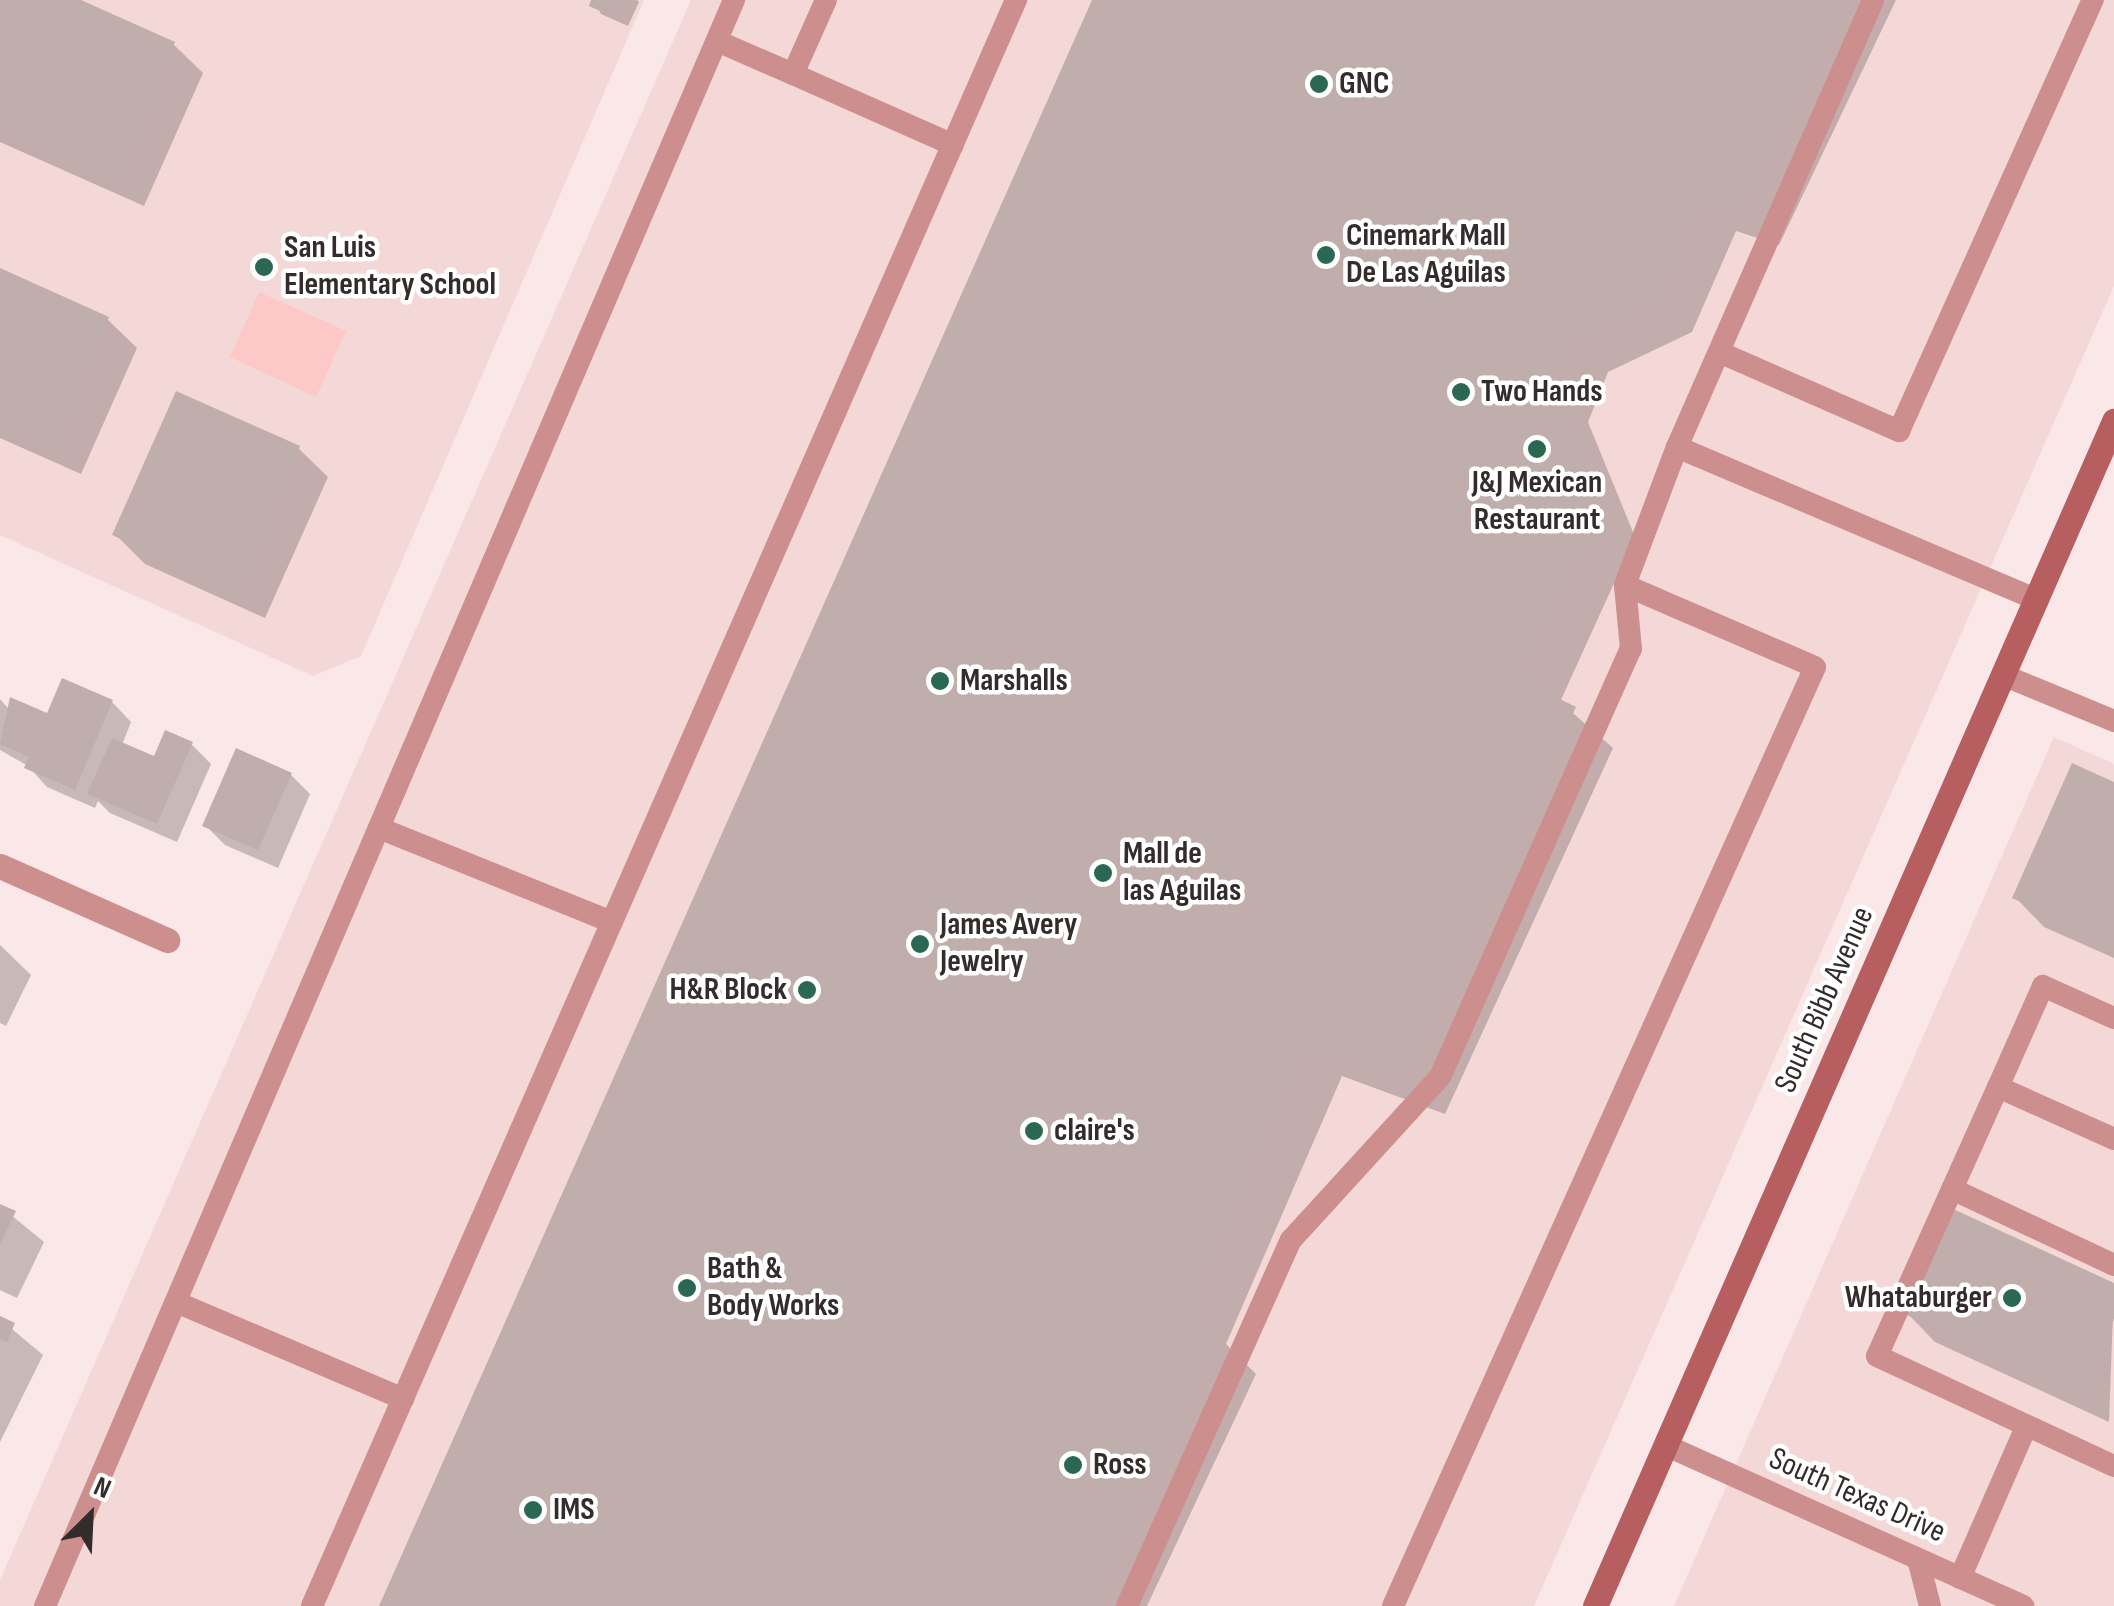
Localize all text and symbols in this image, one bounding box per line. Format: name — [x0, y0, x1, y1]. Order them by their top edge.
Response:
place label: GNC — [1339, 65, 1389, 103]
marker: GNC — [1308, 73, 1330, 95]
place label: Cinemark Mall De Las Aguilas — [1346, 218, 1506, 293]
place label: San Luis Elementary School — [284, 230, 496, 305]
marker: Cinemark Mall De Las Aguilas — [1315, 244, 1337, 266]
marker: San Luis Elementary School — [253, 256, 275, 278]
place label: Two Hands — [1481, 373, 1603, 411]
marker: Two Hands — [1450, 381, 1472, 403]
marker: J&J Mexican Restaurant — [1526, 438, 1548, 460]
place label: J&J Mexican Restaurant — [1472, 465, 1602, 540]
place label: Marshalls — [960, 662, 1068, 700]
marker: Marshalls — [929, 670, 951, 692]
place label: Mall de las Aguilas — [1123, 836, 1241, 911]
marker: Mall de las Aguilas — [1092, 862, 1114, 884]
street label: South Bibb Avenue — [1767, 901, 1883, 1099]
place label: James Avery Jewelry — [940, 907, 1077, 982]
marker: James Avery Jewelry — [909, 933, 931, 955]
place label: H&R Block — [670, 971, 787, 1009]
marker: H&R Block — [796, 979, 818, 1001]
place label: claire's — [1054, 1112, 1135, 1150]
marker: claire's — [1023, 1120, 1045, 1142]
place label: Bath & Body Works — [707, 1251, 839, 1326]
marker: Bath & Body Works — [676, 1277, 698, 1299]
place label: Whataburger — [1845, 1279, 1992, 1317]
marker: Whataburger — [2001, 1287, 2023, 1309]
street label: South Texas Drive — [1763, 1440, 1951, 1552]
place label: Ross — [1093, 1446, 1147, 1484]
marker: Ross — [1062, 1454, 1084, 1476]
north arrow — [40, 1466, 140, 1566]
text: N — [89, 1470, 116, 1506]
place label: IMS — [553, 1491, 595, 1529]
marker: IMS — [522, 1499, 544, 1521]

